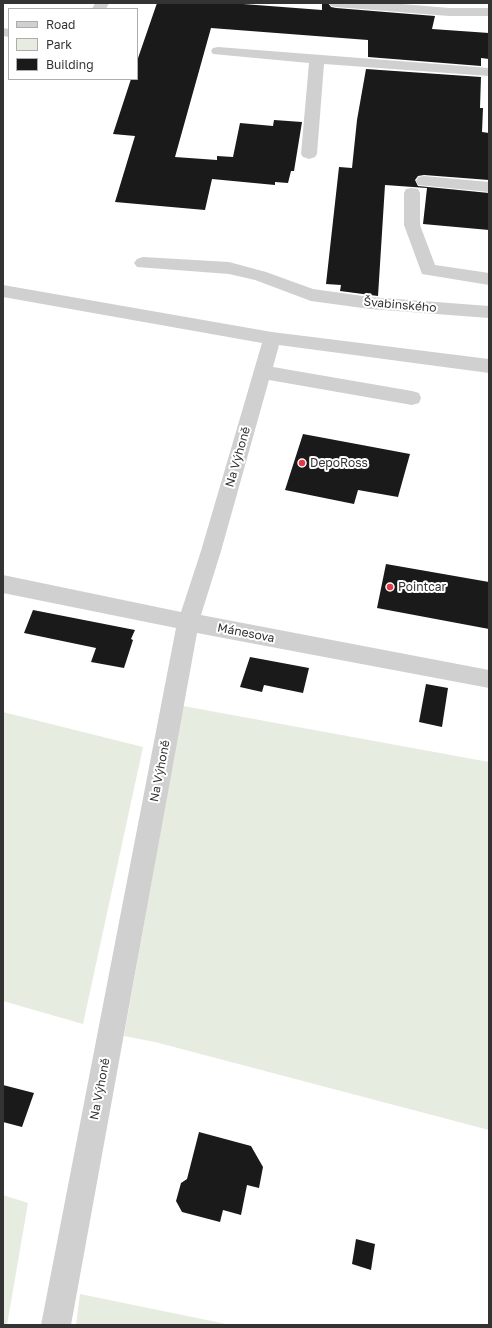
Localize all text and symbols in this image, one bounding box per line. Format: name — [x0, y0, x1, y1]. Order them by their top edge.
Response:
legend — [8, 8, 138, 80]
text: Road — [46, 17, 75, 32]
text: Park — [46, 37, 72, 52]
text: Building — [46, 57, 94, 72]
street label: Švabinského — [363, 295, 437, 315]
street label: Na Výhoně — [222, 425, 254, 489]
place label: DepoRoss — [310, 456, 368, 470]
marker: DepoRoss — [297, 458, 307, 468]
place label: Pointcar — [398, 580, 446, 594]
marker: Pointcar — [385, 582, 395, 592]
street label: Mánesova — [216, 620, 276, 646]
street label: Na Výhoně — [147, 739, 173, 803]
street label: Na Výhoně — [87, 1057, 113, 1121]

